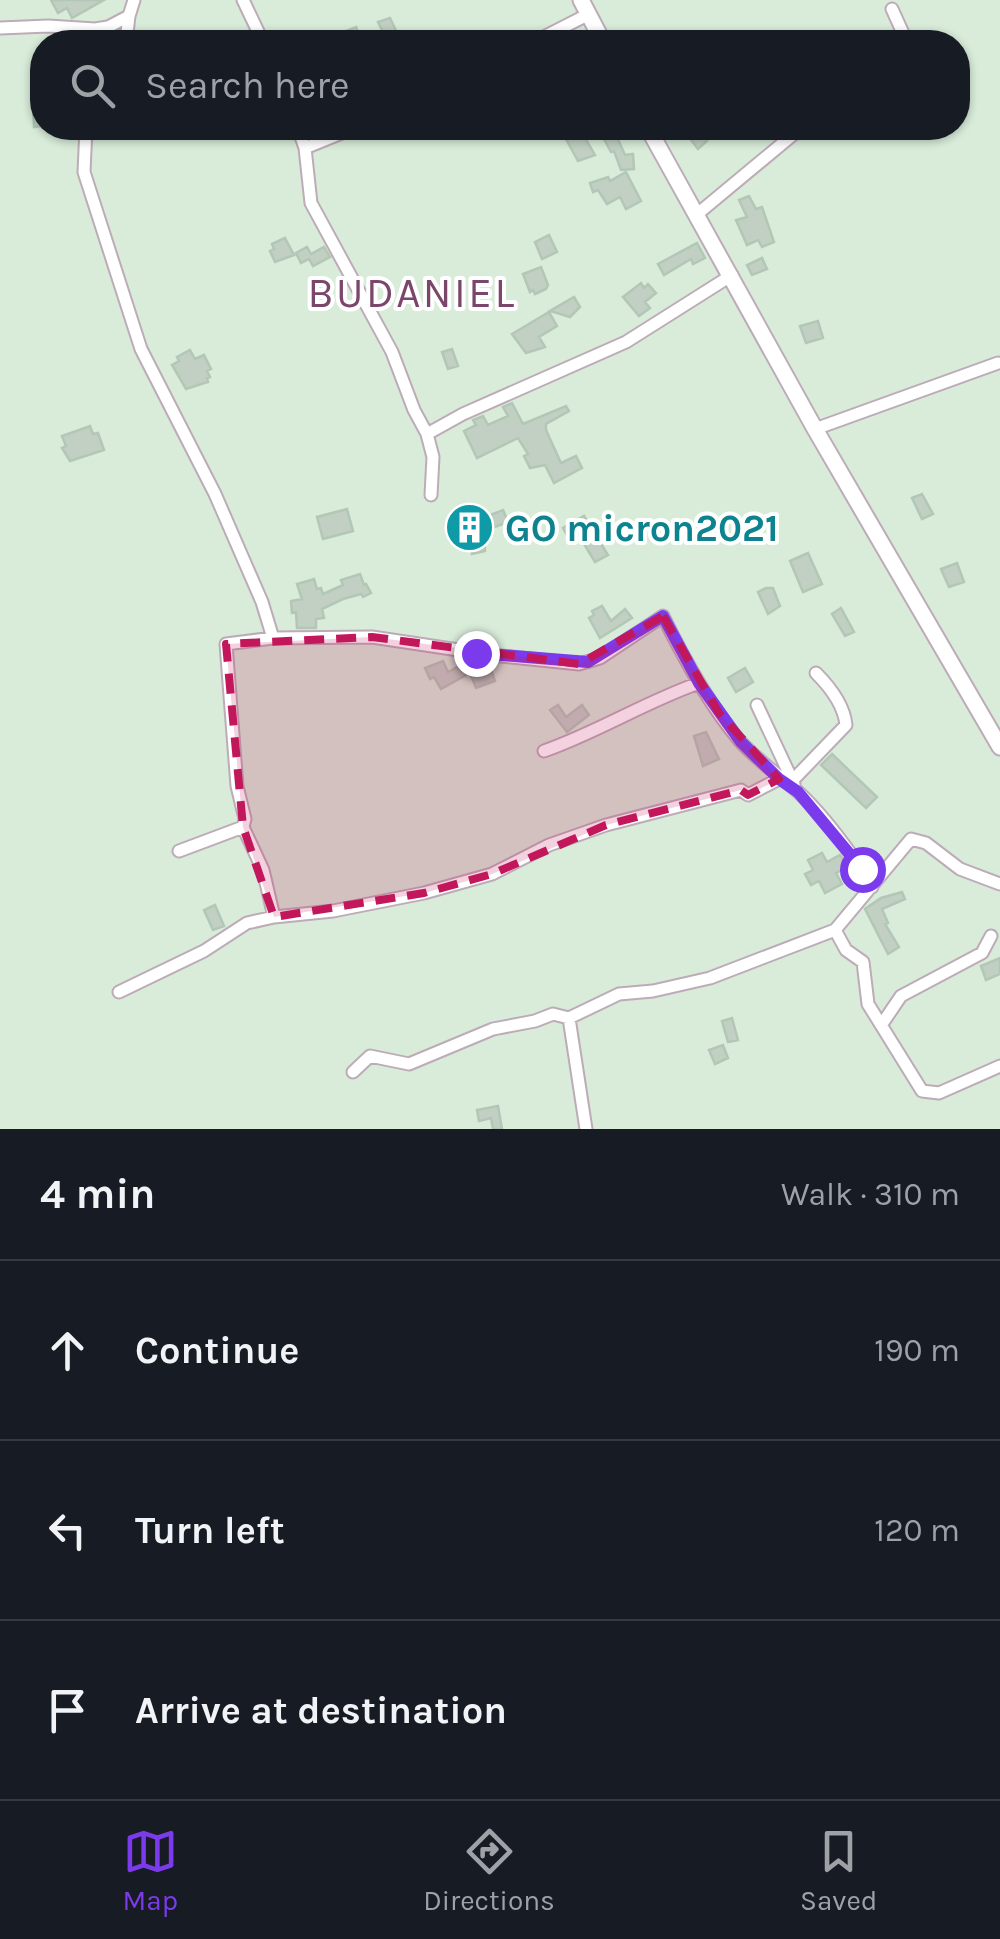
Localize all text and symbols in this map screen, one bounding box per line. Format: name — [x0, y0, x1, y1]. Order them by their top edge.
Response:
search box — [30, 30, 970, 140]
icon: search — [65, 58, 120, 113]
text: Search here — [145, 63, 349, 108]
district label: BUDANIEL — [307, 268, 517, 318]
building icon: GO micron2021 — [444, 502, 496, 554]
place label: GO micron2021 — [505, 506, 779, 551]
route end — [454, 631, 500, 677]
route start — [840, 847, 886, 893]
text: 4 min — [40, 1169, 155, 1219]
text: Walk · 310 m — [781, 1176, 960, 1213]
icon: ahead — [40, 1323, 95, 1378]
text: Continue — [135, 1328, 299, 1373]
text: 190 m — [874, 1332, 960, 1369]
icon: left — [40, 1503, 95, 1558]
text: Turn left — [135, 1508, 285, 1553]
text: 120 m — [874, 1512, 960, 1549]
icon: arrive — [40, 1683, 95, 1738]
text: Arrive at destination — [135, 1688, 507, 1733]
tab: Map — [123, 1824, 178, 1917]
tab: Directions — [423, 1824, 555, 1917]
tab: Saved — [800, 1824, 877, 1917]

